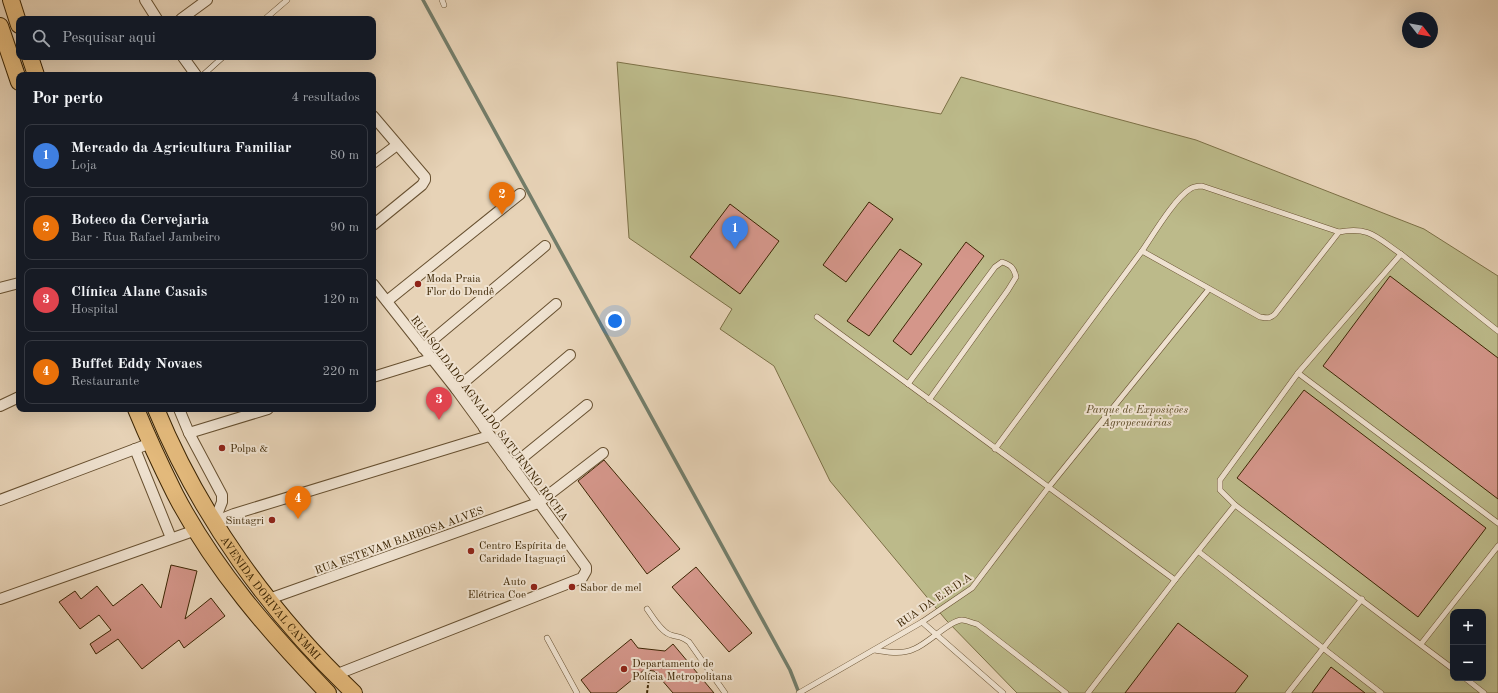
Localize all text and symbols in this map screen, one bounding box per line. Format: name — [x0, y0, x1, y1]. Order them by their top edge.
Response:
north arrow — [1402, 12, 1438, 48]
search box — [16, 16, 376, 60]
icon: search — [30, 27, 52, 49]
text: Pesquisar aqui — [62, 31, 156, 46]
text: Por perto — [32, 90, 103, 107]
text: 4 resultados — [292, 91, 360, 104]
text: Mercado da Agricultura Familiar — [71, 141, 292, 156]
text: 1 — [42, 149, 50, 162]
text: 80 m — [330, 149, 359, 162]
text: Loja — [71, 159, 97, 172]
pin: 2 — [489, 182, 515, 215]
text: Boteco da Cervejaria — [71, 213, 209, 228]
pin: 1 — [722, 216, 748, 249]
text: 2 — [42, 221, 50, 234]
text: 90 m — [330, 221, 359, 234]
text: Bar · Rua Rafael Jambeiro — [71, 231, 220, 244]
place label: Moda Praia Flor do Dendê — [426, 274, 494, 298]
marker: Moda Praia Flor do Dendê — [413, 279, 423, 289]
text: Clínica Alane Casais — [71, 285, 207, 300]
text: 3 — [42, 293, 50, 306]
text: 120 m — [322, 293, 359, 306]
text: Hospital — [71, 303, 118, 316]
your location — [605, 311, 625, 331]
street label: RUA SOLDADO AGNALDO SATURNINO ROCHA — [408, 314, 570, 524]
text: Buffet Eddy Novaes — [71, 357, 202, 372]
text: 4 — [42, 365, 50, 378]
text: 220 m — [322, 365, 359, 378]
text: Restaurante — [71, 375, 139, 388]
pin: 3 — [426, 387, 452, 420]
park label: Parque de Exposições Agropecuárias — [1085, 405, 1188, 429]
marker: Polpa & — [217, 443, 227, 453]
place label: Polpa & — [230, 444, 269, 455]
pin: 4 — [285, 486, 311, 519]
street label: RUA ESTEVAM BARBOSA ALVES — [314, 506, 486, 577]
marker: Sintagri — [267, 515, 277, 525]
place label: Sintagri — [226, 516, 264, 527]
street label: AVENIDA DORIVAL CAYMMI — [218, 535, 322, 663]
place label: Centro Espírita de Caridade Itaguaçú — [479, 541, 566, 565]
marker: Centro Espírita de Caridade Itaguaçú — [466, 546, 476, 556]
street label: RUA DA E.B.D.A — [896, 572, 975, 630]
place label: Auto Elétrica Coe — [468, 577, 526, 601]
marker: Auto Elétrica Coe — [529, 582, 539, 592]
marker: Sabor de mel — [567, 582, 577, 592]
place label: Sabor de mel — [580, 583, 642, 594]
map controls — [1450, 609, 1486, 681]
button: + — [1450, 609, 1486, 645]
button: − — [1450, 645, 1486, 681]
place label: Departamento de Polícia Metropolitana — [632, 659, 733, 683]
marker: Departamento de Polícia Metropolitana — [619, 664, 629, 674]

